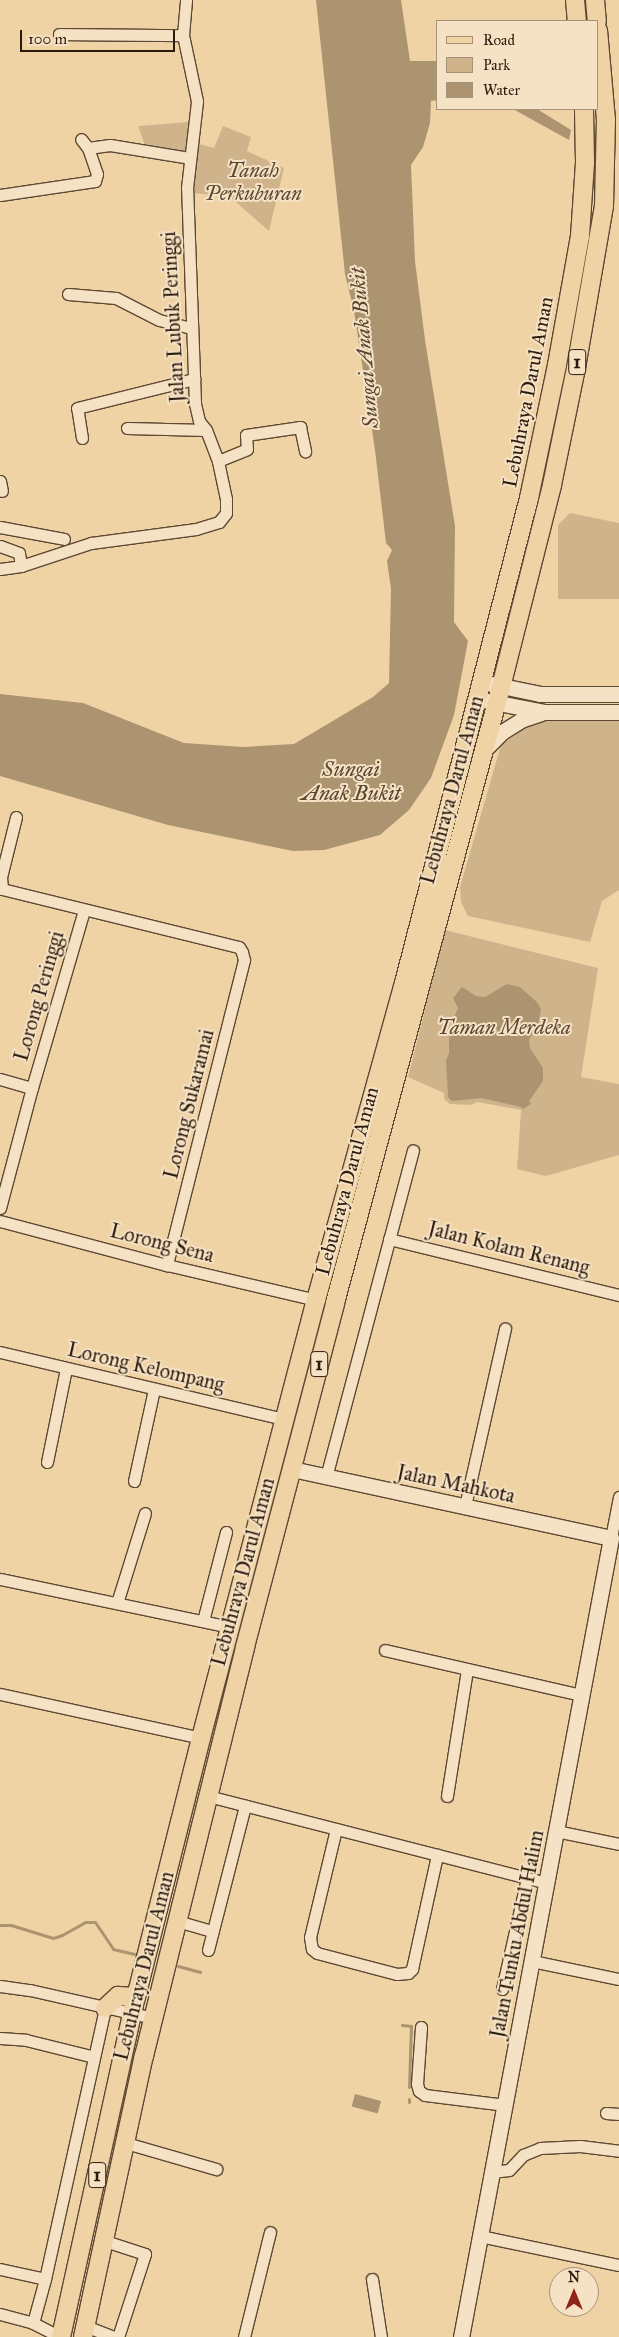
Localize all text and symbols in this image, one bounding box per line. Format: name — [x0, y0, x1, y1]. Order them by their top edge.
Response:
scale bar — [22, 20, 178, 52]
legend — [436, 20, 599, 110]
text: 100 m — [28, 30, 67, 48]
text: Road — [483, 31, 515, 49]
text: Park — [483, 56, 510, 74]
text: Water — [483, 81, 520, 99]
park label: Tanah Perkuburan — [204, 159, 302, 206]
street label: Jalan Lubuk Peringgi — [157, 231, 189, 403]
water label: Sungai Anak Bukit — [344, 266, 384, 430]
street label: Lebuhraya Darul Aman — [498, 294, 558, 490]
road number: 1 — [567, 346, 587, 378]
street label: Lebuhraya Darul Aman — [415, 693, 489, 887]
water label: Sungai Anak Bukit — [301, 756, 401, 806]
street label: Lorong Peringgi — [9, 928, 69, 1064]
park label: Taman Merdeka — [437, 1015, 571, 1039]
street label: Lorong Sukaramai — [159, 1027, 219, 1181]
street label: Lebuhraya Darul Aman — [310, 1084, 384, 1278]
street label: Jalan Kolam Renang — [426, 1216, 592, 1280]
street label: Lorong Sena — [108, 1219, 216, 1267]
street label: Lorong Kelompang — [65, 1337, 227, 1397]
road number: 1 — [309, 1348, 329, 1380]
street label: Jalan Mahkota — [395, 1460, 517, 1508]
street label: Lebuhraya Darul Aman — [206, 1475, 280, 1669]
street label: Jalan Tunku Abdul Halim — [485, 1828, 549, 2040]
street label: Lebuhraya Darul Aman — [109, 1869, 179, 2063]
road number: 1 — [87, 2158, 107, 2192]
north arrow — [549, 2267, 599, 2317]
text: N — [568, 2269, 580, 2286]

